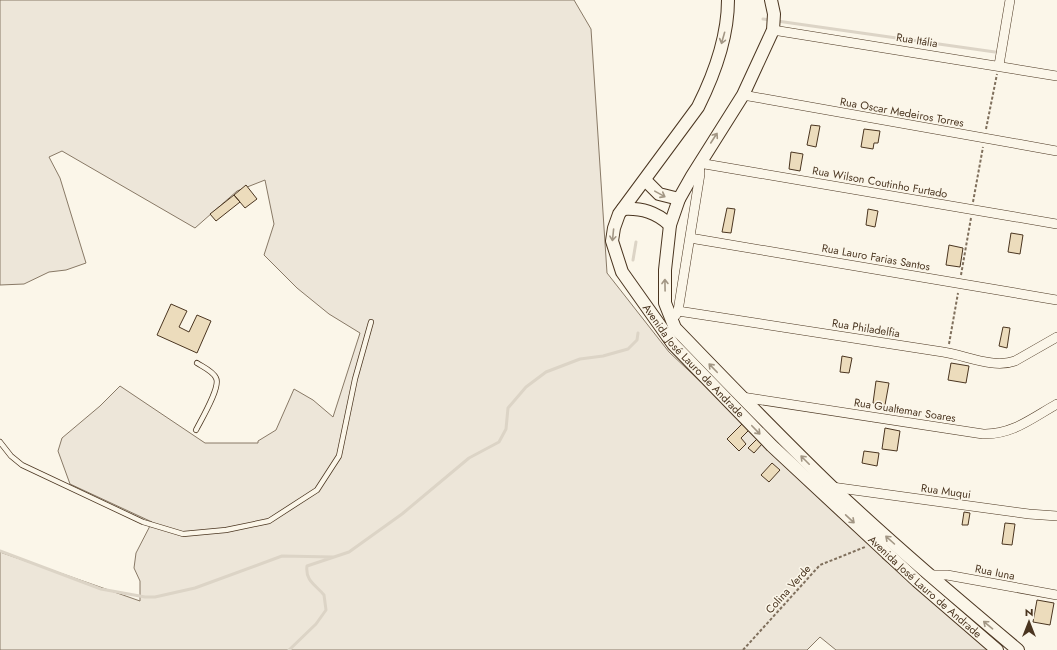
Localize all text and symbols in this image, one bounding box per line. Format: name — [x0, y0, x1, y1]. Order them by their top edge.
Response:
street label: Rua Itália — [895, 29, 939, 51]
one-way arrow — [719, 32, 726, 45]
street label: Rua Oscar Medeiros Torres — [839, 93, 966, 131]
one-way arrow — [711, 132, 719, 144]
street label: Rua Wilson Coutinho Furtado — [811, 162, 949, 202]
one-way arrow — [654, 190, 666, 198]
one-way arrow — [610, 228, 617, 241]
street label: Rua Lauro Farias Santos — [821, 240, 932, 275]
one-way arrow — [661, 279, 669, 292]
street label: Avenida José Lauro de Andrade — [639, 301, 748, 421]
street label: Rua Philadelfia — [831, 315, 901, 341]
one-way arrow — [708, 363, 718, 373]
street label: Rua Gualtemar Soares — [853, 394, 958, 426]
one-way arrow — [751, 425, 761, 435]
one-way arrow — [800, 455, 810, 465]
street label: Rua Muqui — [920, 480, 972, 502]
one-way arrow — [845, 514, 855, 524]
street label: Avenida José Lauro de Andrade — [865, 532, 986, 642]
one-way arrow — [885, 535, 895, 545]
street label: Rua Iuna — [974, 560, 1016, 584]
street label: Colina Verde — [762, 561, 815, 617]
north arrow — [1009, 602, 1049, 642]
text: N — [1025, 604, 1033, 620]
one-way arrow — [983, 620, 994, 629]

